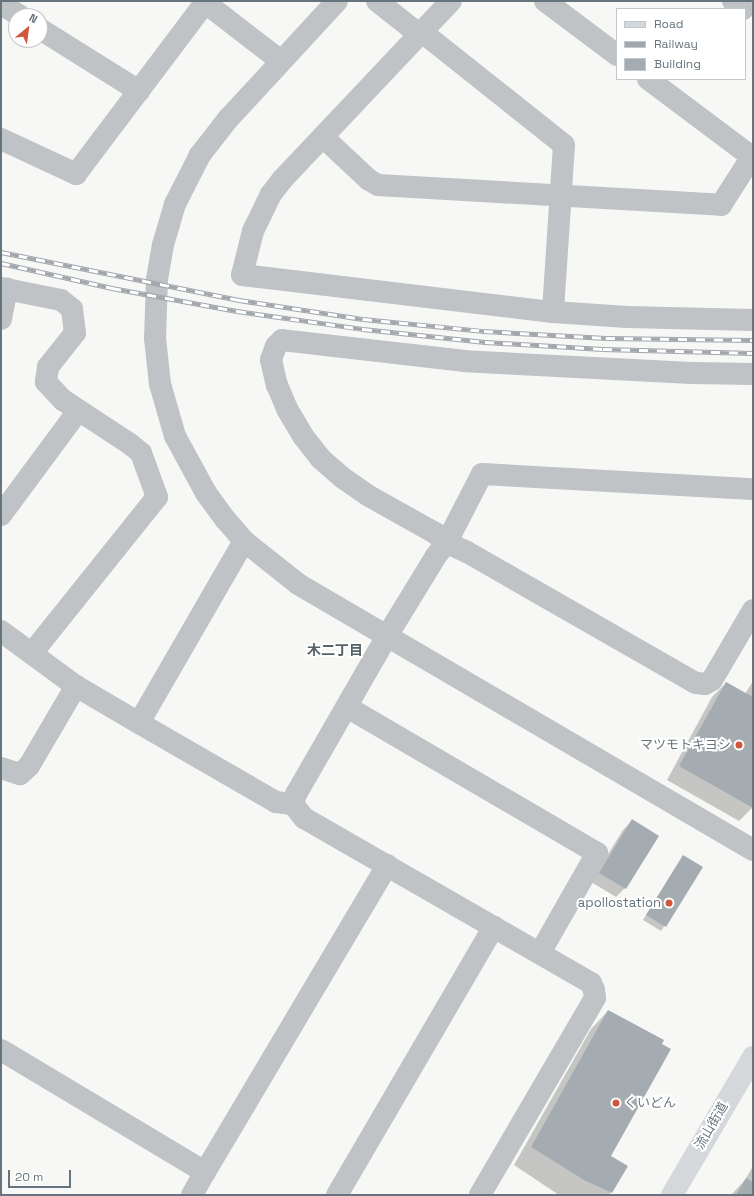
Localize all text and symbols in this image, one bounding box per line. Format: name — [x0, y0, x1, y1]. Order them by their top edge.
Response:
north arrow — [8, 8, 48, 48]
legend — [616, 8, 746, 80]
text: N — [27, 10, 40, 26]
text: Road — [654, 16, 683, 32]
text: Railway — [654, 36, 698, 52]
text: Building — [654, 56, 701, 72]
district label: 木二丁目 — [307, 642, 363, 658]
place label: マツモトキヨシ — [640, 737, 731, 753]
marker: マツモトキヨシ — [734, 740, 744, 750]
place label: apollostation — [578, 895, 661, 911]
marker: apollostation — [664, 898, 674, 908]
place label: くいどん — [624, 1095, 676, 1111]
marker: くいどん — [611, 1098, 621, 1108]
street label: 流山街道 — [692, 1100, 732, 1152]
scale bar — [10, 1162, 73, 1188]
text: 20 m — [15, 1169, 43, 1185]

